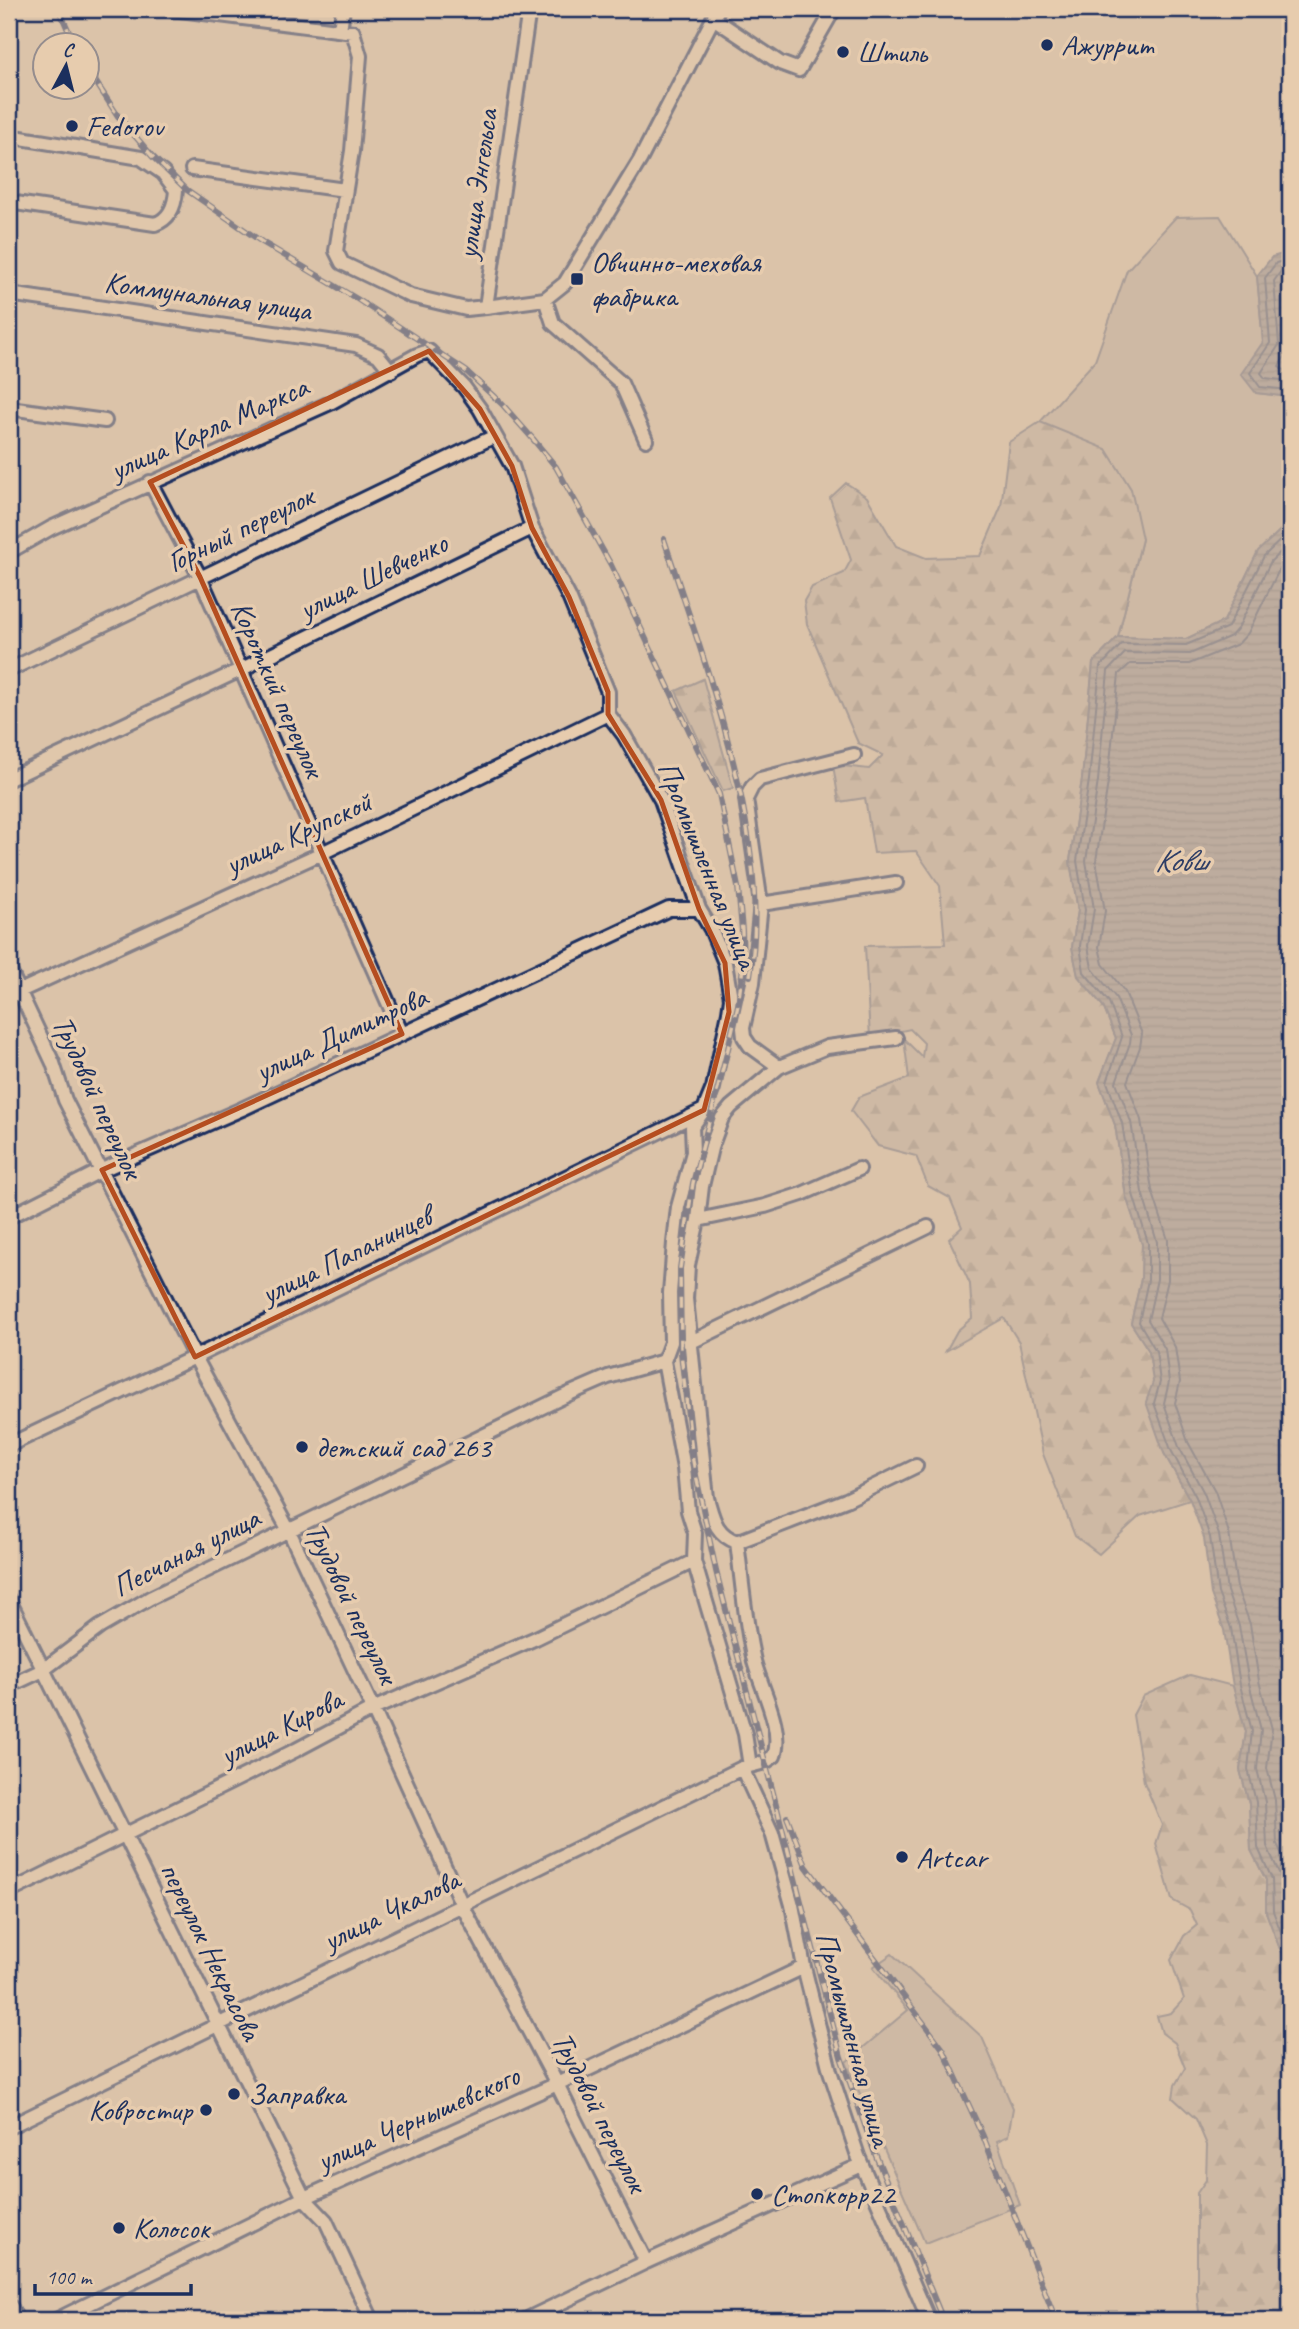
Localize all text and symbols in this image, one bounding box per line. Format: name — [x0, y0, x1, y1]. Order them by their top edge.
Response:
place label: Ажуррит — [1061, 26, 1155, 64]
north arrow — [32, 32, 102, 102]
place label: Штиль — [857, 33, 928, 71]
marker: Ажуррит — [1039, 37, 1055, 53]
text: С — [62, 38, 77, 63]
marker: Штиль — [835, 44, 851, 60]
street label: улица Энгельса — [447, 105, 507, 263]
place label: Fedorov — [86, 107, 166, 145]
marker: Fedorov — [64, 118, 80, 134]
place label: Овчинно-меховая фабрика — [591, 243, 762, 315]
street label: Коммунальная улица — [102, 263, 316, 330]
marker: Овчинно-меховая фабрика — [569, 271, 585, 287]
street label: улица Карла Маркса — [102, 367, 316, 489]
street label: Горный переулок — [160, 476, 322, 581]
street label: улица Шевченко — [291, 523, 455, 629]
street label: Короткий переулок — [222, 595, 335, 786]
street label: Промышленная улица — [649, 756, 768, 977]
street label: улица Крупской — [217, 782, 379, 884]
water label: Ковш — [1155, 840, 1211, 881]
street label: улица Димитрова — [247, 977, 435, 1091]
street label: Трудовой переулок — [44, 1010, 153, 1187]
street label: улица Папанинцев — [253, 1194, 444, 1314]
place label: детский сад 263 — [316, 1428, 494, 1466]
marker: детский сад 263 — [294, 1439, 310, 1455]
street label: Песчаная улица — [106, 1498, 268, 1605]
street label: Трудовой переулок — [297, 1516, 409, 1693]
street label: улица Кирова — [212, 1679, 351, 1775]
place label: Artcar — [916, 1838, 990, 1876]
marker: Artcar — [894, 1849, 910, 1865]
street label: переулок Некрасова — [151, 1856, 271, 2048]
street label: улица Чкалова — [315, 1859, 468, 1960]
street label: Промышленная улица — [807, 1928, 902, 2153]
street label: Трудовой переулок — [543, 2025, 658, 2201]
street label: улица Чернышевского — [309, 2056, 526, 2180]
place label: Заправка — [248, 2075, 348, 2113]
marker: Заправка — [226, 2086, 242, 2102]
place label: Ковростир — [89, 2091, 194, 2129]
marker: Ковростир — [198, 2102, 214, 2118]
place label: Стопкорр22 — [771, 2175, 897, 2213]
marker: Стопкорр22 — [749, 2186, 765, 2202]
place label: Колосок — [133, 2209, 211, 2247]
marker: Колосок — [111, 2220, 127, 2236]
scale bar — [35, 2252, 191, 2296]
text: 100 m — [46, 2264, 93, 2290]

